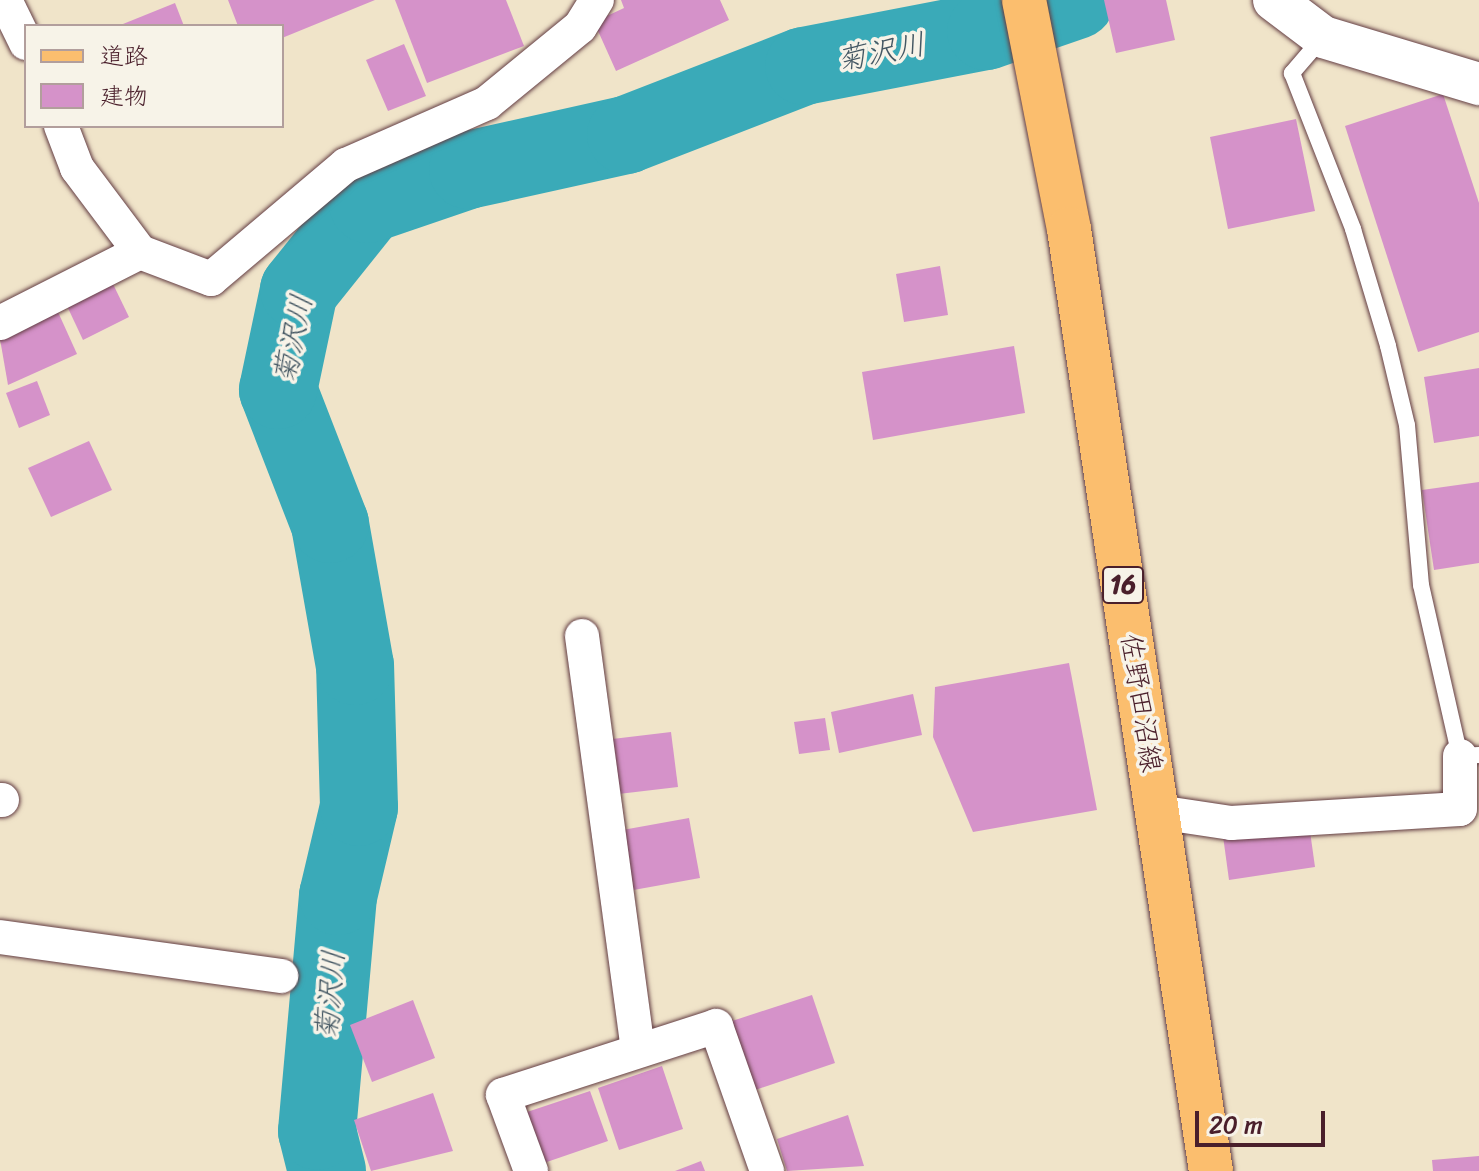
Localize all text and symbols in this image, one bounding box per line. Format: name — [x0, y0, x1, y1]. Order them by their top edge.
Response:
legend — [24, 24, 284, 128]
water label: 菊沢川 — [833, 26, 929, 78]
text: 道路 — [100, 35, 148, 77]
text: 建物 — [100, 75, 148, 117]
water label: 菊沢川 — [266, 291, 320, 387]
road number: 16 — [1101, 563, 1145, 607]
street label: 佐野田沼線 — [1113, 631, 1169, 775]
water label: 菊沢川 — [308, 949, 352, 1041]
scale bar — [1199, 1095, 1329, 1145]
text: 20 m — [1209, 1104, 1263, 1146]

